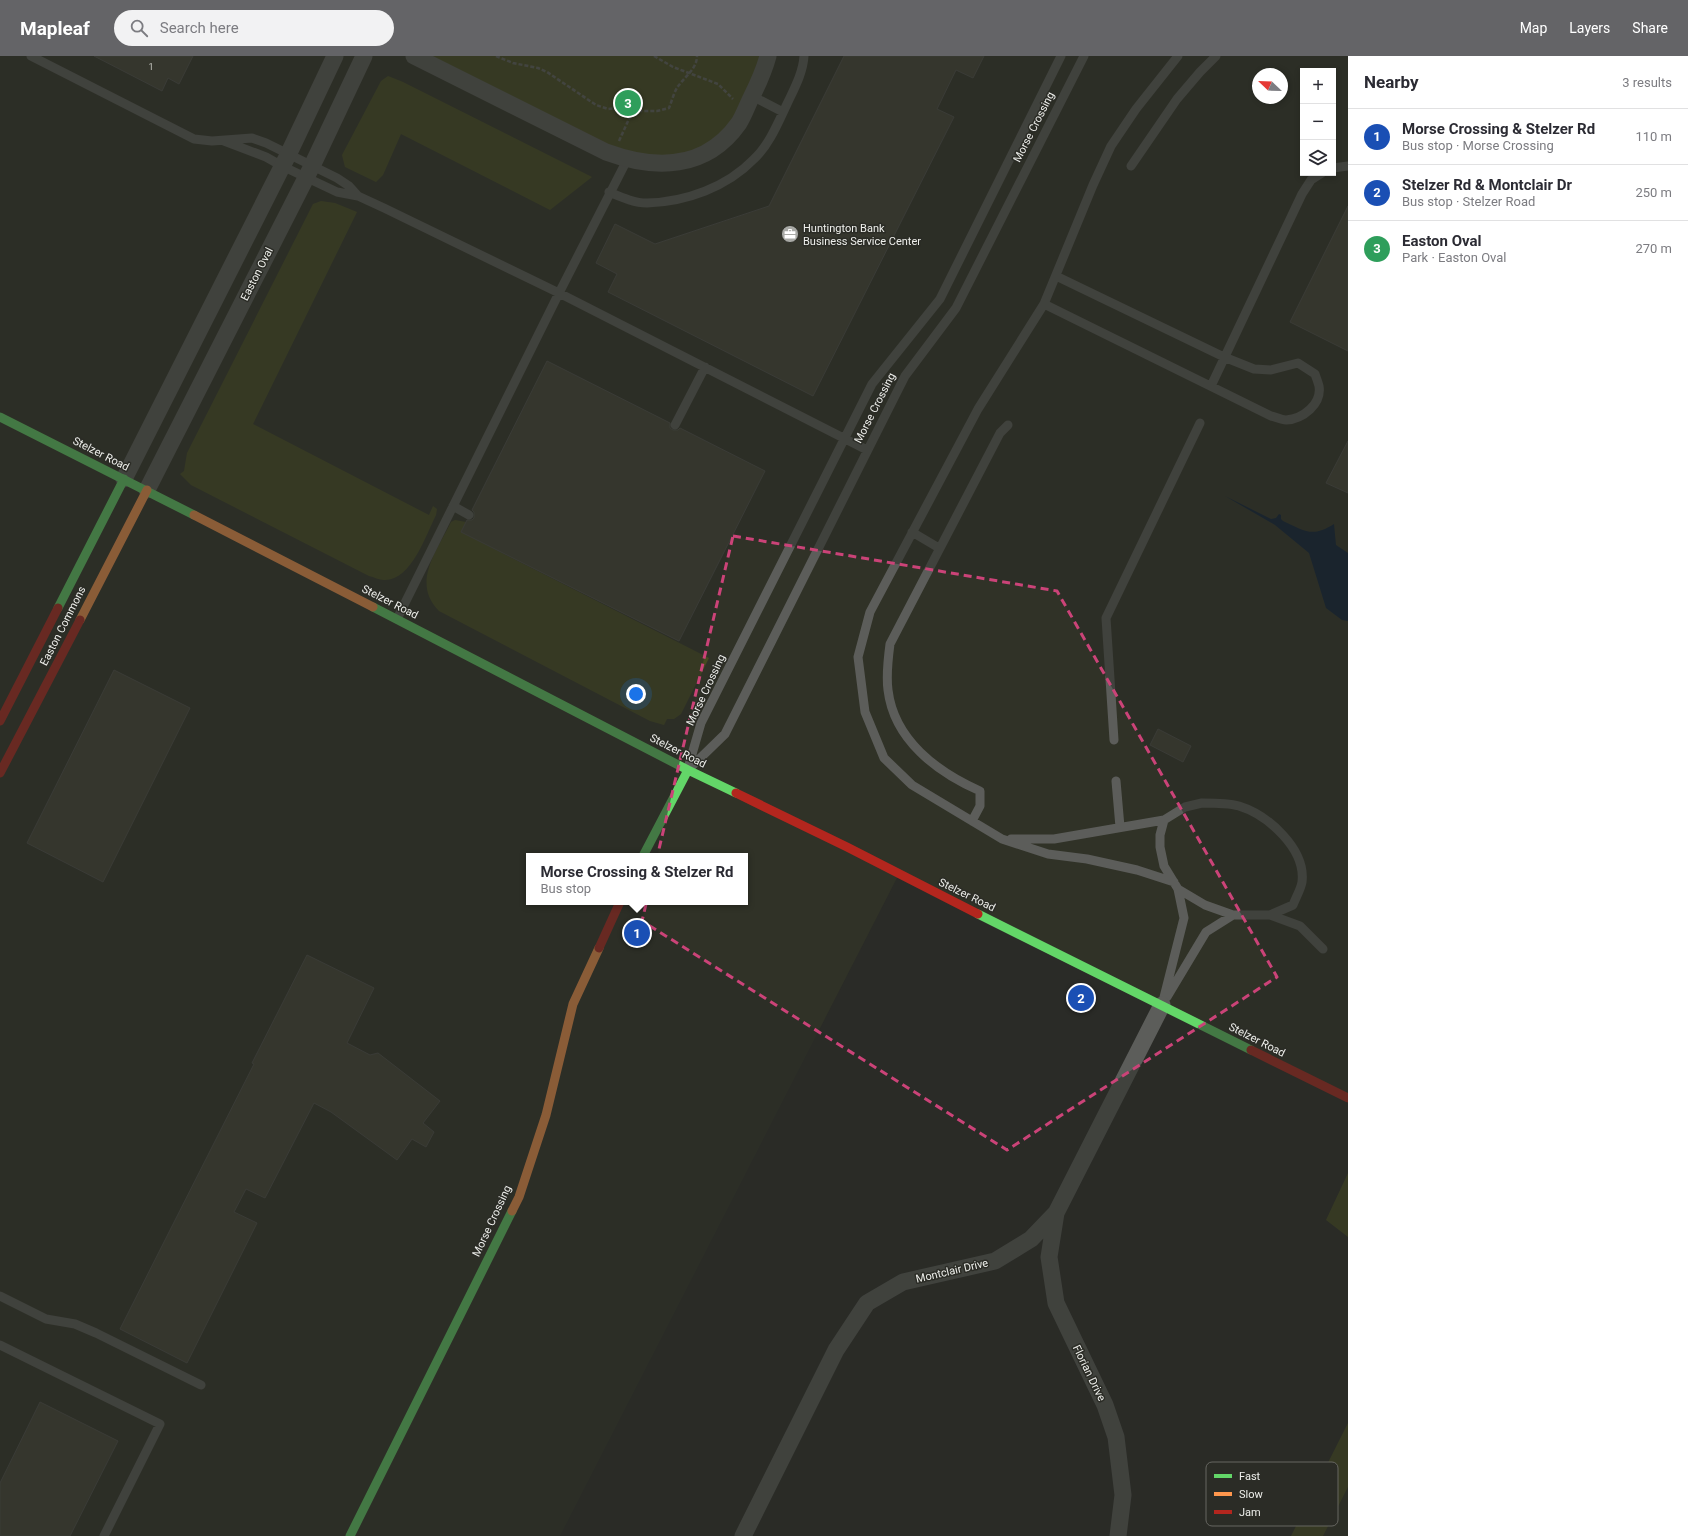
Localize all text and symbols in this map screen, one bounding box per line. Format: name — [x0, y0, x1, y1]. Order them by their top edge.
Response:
search box — [114, 10, 394, 46]
text: Mapleaf — [20, 17, 90, 40]
icon: search — [128, 17, 150, 39]
text: Search here — [160, 19, 239, 37]
text: Map — [1520, 20, 1547, 36]
text: Layers — [1569, 20, 1610, 36]
text: Share — [1632, 20, 1668, 36]
house number: 1 — [148, 62, 154, 72]
north arrow — [1252, 68, 1288, 104]
map controls — [1300, 68, 1336, 176]
button: + — [1300, 68, 1336, 104]
text: Nearby — [1364, 72, 1419, 92]
text: 3 results — [1622, 75, 1672, 90]
pin: 3 — [615, 88, 641, 118]
street label: Morse Crossing — [1011, 90, 1057, 164]
button: − — [1300, 104, 1336, 140]
text: Morse Crossing & Stelzer Rd — [1402, 120, 1595, 138]
text: 1 — [1373, 129, 1381, 144]
text: 110 m — [1635, 129, 1672, 144]
text: Bus stop · Morse Crossing — [1402, 138, 1554, 153]
button: layers — [1300, 140, 1336, 176]
text: Stelzer Rd & Montclair Dr — [1402, 176, 1572, 194]
text: 2 — [1373, 185, 1381, 200]
text: 250 m — [1635, 185, 1672, 200]
text: Bus stop · Stelzer Road — [1402, 194, 1535, 209]
place label: Huntington Bank Business Service Center — [803, 222, 921, 248]
office icon: Huntington Bank Business Service Center — [780, 224, 800, 244]
text: Easton Oval — [1402, 232, 1481, 250]
text: 3 — [1373, 241, 1381, 256]
text: 270 m — [1635, 241, 1672, 256]
street label: Easton Oval — [238, 245, 276, 303]
text: Park · Easton Oval — [1402, 250, 1507, 265]
street label: Morse Crossing — [852, 371, 898, 445]
street label: Stelzer Road — [71, 434, 131, 474]
street label: Stelzer Road — [360, 582, 420, 622]
street label: Easton Commons — [37, 584, 89, 668]
street label: Morse Crossing — [684, 652, 728, 728]
your location — [626, 684, 646, 704]
street label: Stelzer Road — [648, 731, 708, 771]
popup — [526, 853, 748, 905]
text: Morse Crossing & Stelzer Rd — [540, 863, 734, 881]
street label: Stelzer Road — [936, 876, 998, 914]
text: Bus stop — [540, 881, 591, 896]
pin: 1 — [624, 918, 650, 948]
pin: 2 — [1068, 983, 1094, 1013]
street label: Stelzer Road — [1227, 1020, 1287, 1060]
street label: Morse Crossing — [470, 1183, 514, 1259]
street label: Montclair Drive — [915, 1256, 990, 1286]
street label: Florian Drive — [1070, 1343, 1108, 1403]
legend — [1206, 1462, 1338, 1526]
text: Fast — [1239, 1470, 1261, 1483]
text: Slow — [1239, 1488, 1263, 1501]
text: Jam — [1239, 1506, 1261, 1519]

